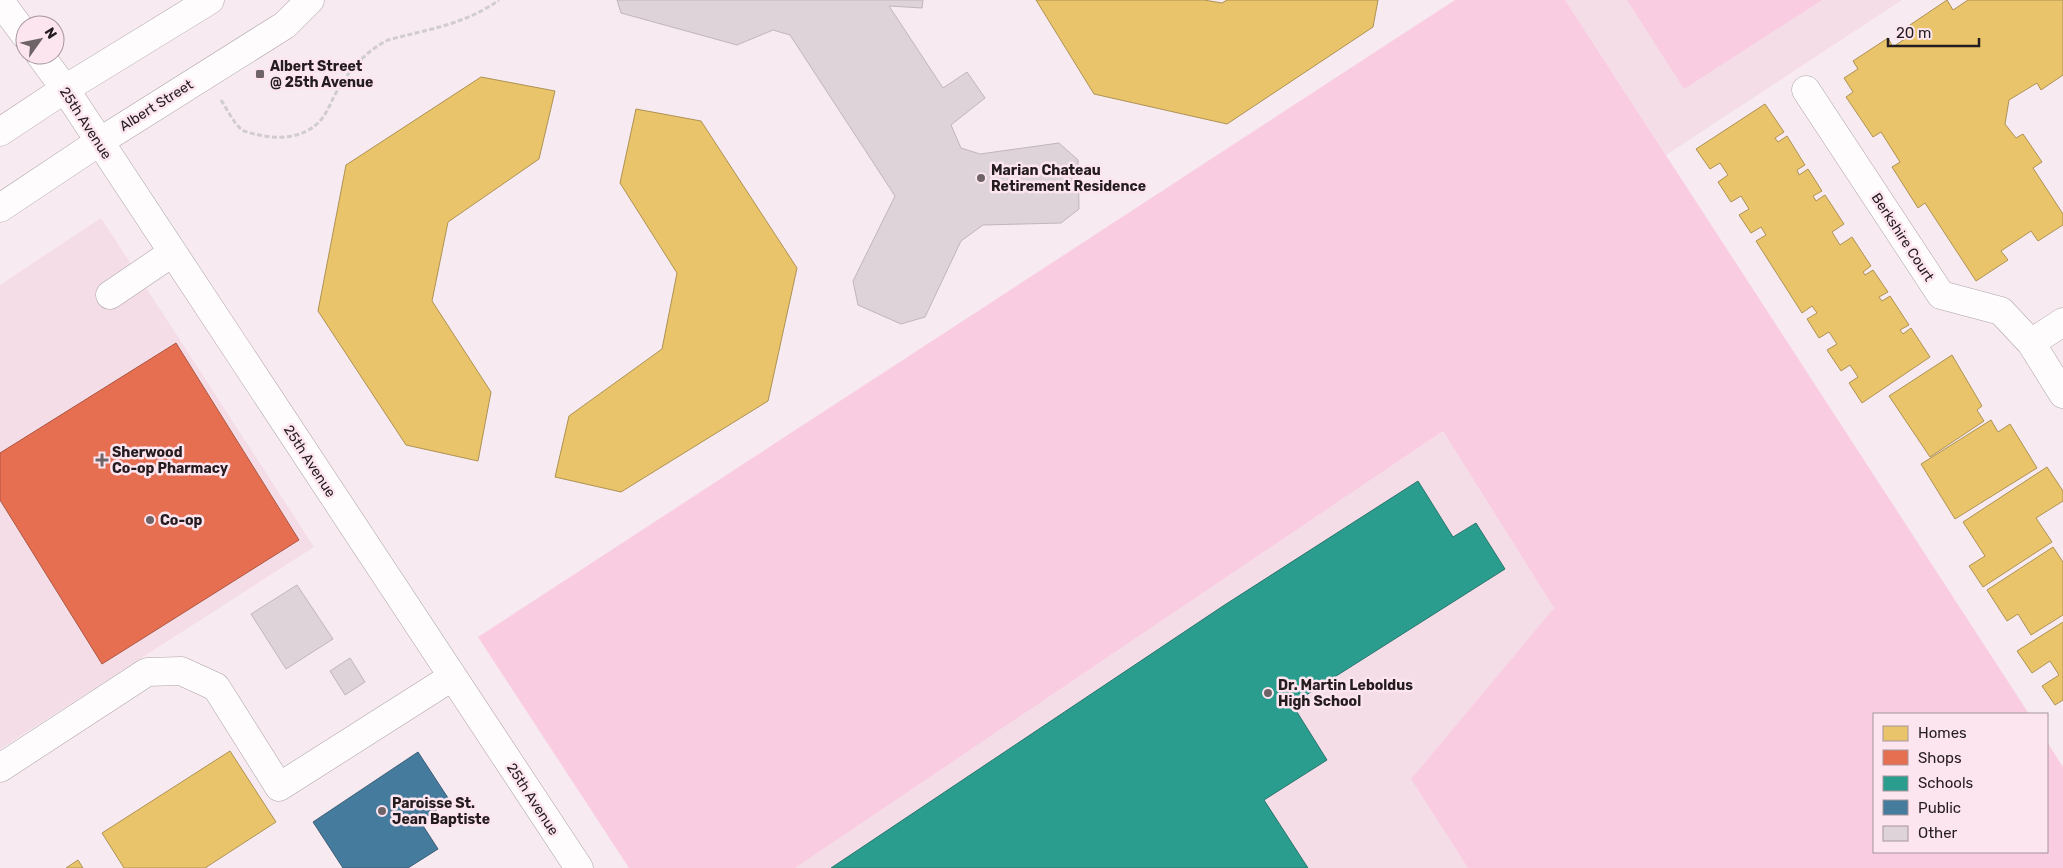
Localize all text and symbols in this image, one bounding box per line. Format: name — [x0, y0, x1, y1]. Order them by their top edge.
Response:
north arrow — [15, 15, 65, 65]
scale bar — [1888, 15, 1979, 47]
text: N — [41, 24, 60, 42]
text: 20 m — [1896, 24, 1931, 42]
place label: Albert Street @ 25th Avenue — [270, 58, 373, 91]
marker: Albert Street @ 25th Avenue — [254, 68, 266, 80]
street label: Albert Street — [116, 76, 197, 135]
street label: 25th Avenue — [56, 84, 115, 163]
place label: Marian Chateau Retirement Residence — [991, 162, 1146, 195]
marker: Marian Chateau Retirement Residence — [975, 172, 987, 184]
street label: Berkshire Court — [1868, 190, 1938, 285]
street label: 25th Avenue — [280, 422, 339, 501]
place label: Sherwood Co-op Pharmacy — [112, 444, 229, 477]
marker: Sherwood Co-op Pharmacy — [96, 454, 108, 466]
place label: Co-op — [160, 512, 203, 529]
marker: Co-op — [144, 514, 156, 526]
place label: Dr. Martin Leboldus High School — [1278, 677, 1413, 710]
marker: Dr. Martin Leboldus High School — [1262, 687, 1274, 699]
legend — [1873, 713, 2048, 853]
text: Homes — [1918, 724, 1967, 742]
text: Shops — [1918, 749, 1962, 767]
street label: 25th Avenue — [503, 760, 562, 839]
text: Schools — [1918, 774, 1974, 792]
place label: Paroisse St. Jean Baptiste — [392, 795, 490, 828]
text: Public — [1918, 799, 1961, 817]
marker: Paroisse St. Jean Baptiste — [376, 805, 388, 817]
text: Other — [1918, 824, 1958, 842]

